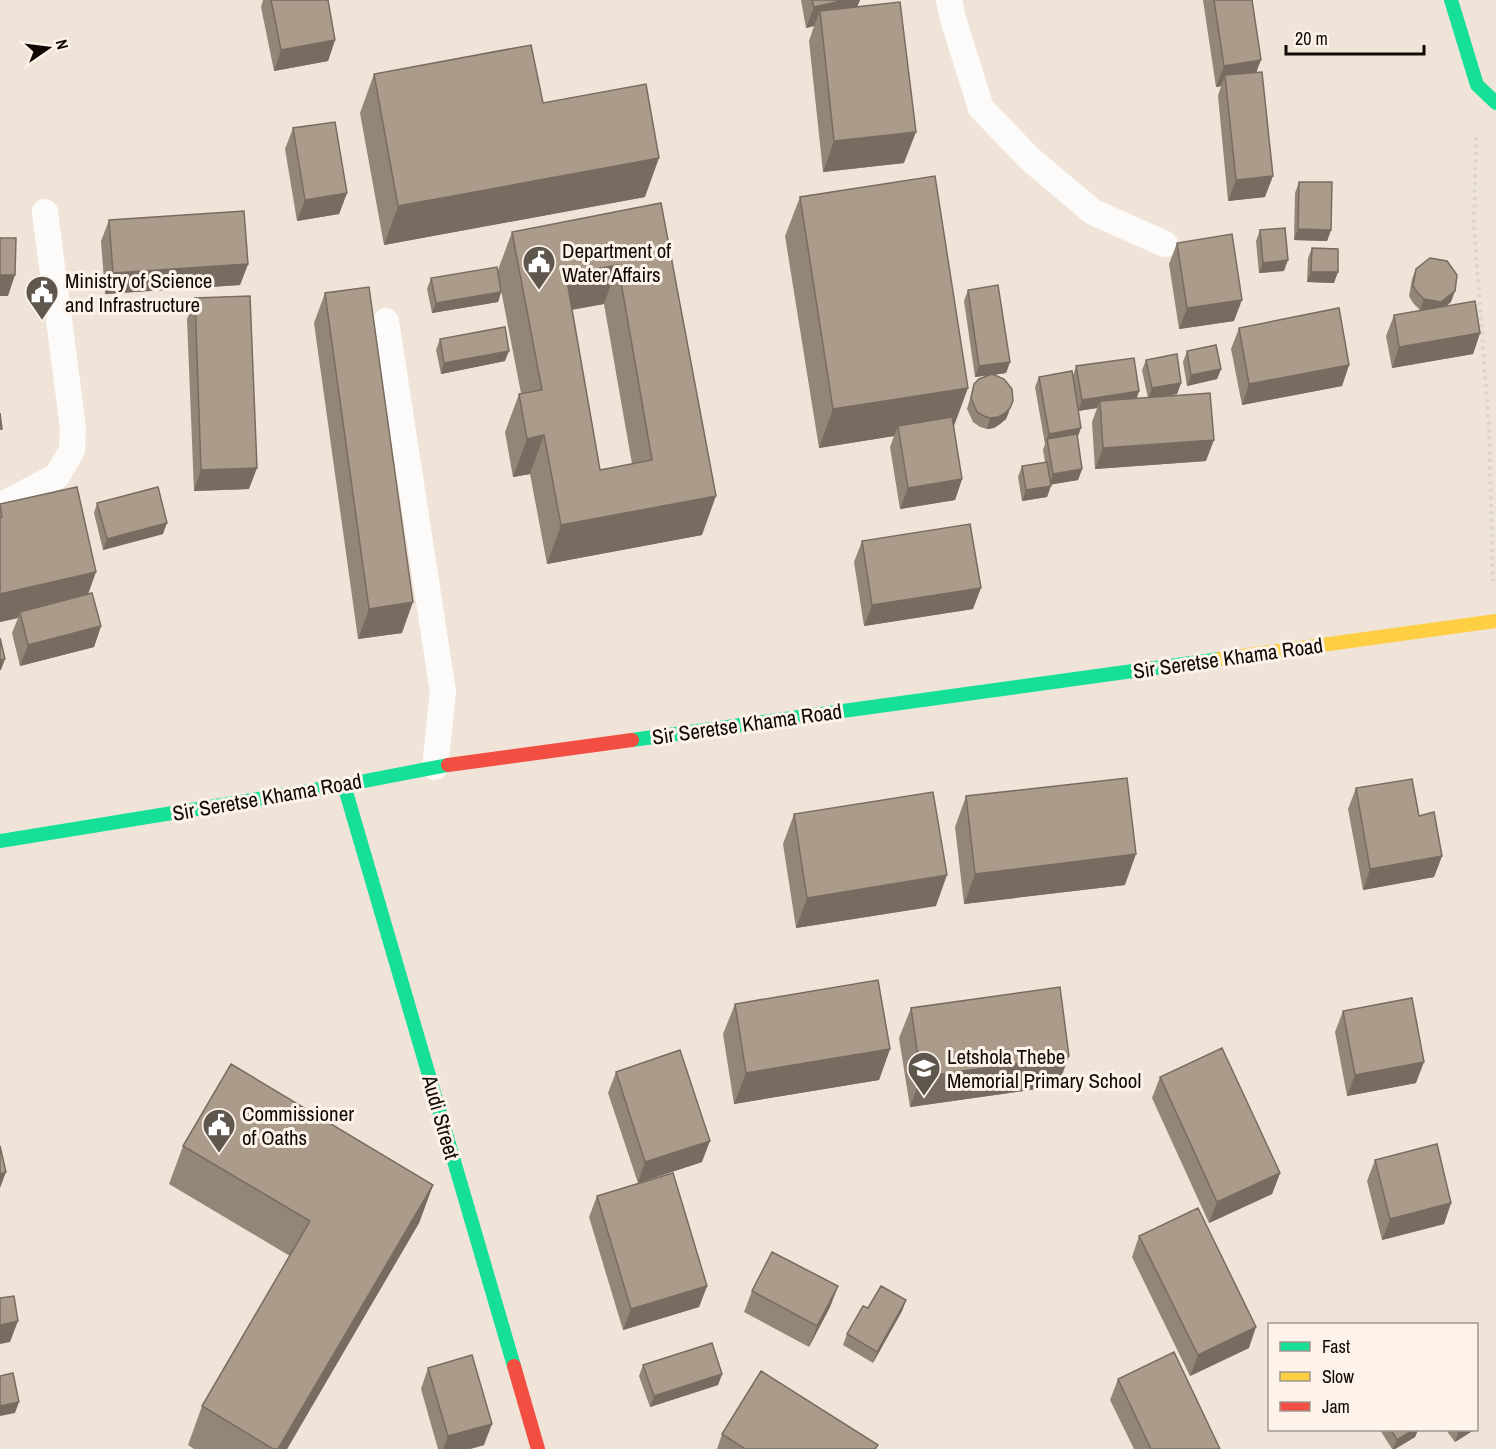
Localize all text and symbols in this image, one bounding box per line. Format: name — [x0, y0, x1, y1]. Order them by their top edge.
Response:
north arrow — [18, 18, 78, 78]
scale bar — [1286, 18, 1424, 56]
text: 20 m — [1295, 26, 1328, 51]
text: N — [51, 37, 74, 52]
place label: Department of Water Affairs — [562, 236, 671, 289]
public building icon: Department of Water Affairs — [521, 244, 557, 291]
place label: Ministry of Science and Infrastructure — [65, 266, 212, 319]
public building icon: Ministry of Science and Infrastructure — [24, 274, 60, 321]
street label: Sir Seretse Khama Road — [1131, 630, 1325, 686]
street label: Sir Seretse Khama Road — [650, 696, 844, 752]
street label: Sir Seretse Khama Road — [170, 766, 364, 828]
place label: Letshola Thebe Memorial Primary School — [947, 1042, 1141, 1095]
school or university icon: Letshola Thebe Memorial Primary School — [906, 1050, 942, 1097]
street label: Audi Street — [415, 1071, 467, 1163]
place label: Commissioner of Oaths — [242, 1099, 354, 1152]
public building icon: Commissioner of Oaths — [201, 1107, 237, 1154]
legend — [1268, 1323, 1478, 1431]
text: Fast — [1322, 1334, 1350, 1359]
text: Slow — [1322, 1364, 1354, 1389]
text: Jam — [1322, 1394, 1350, 1419]

